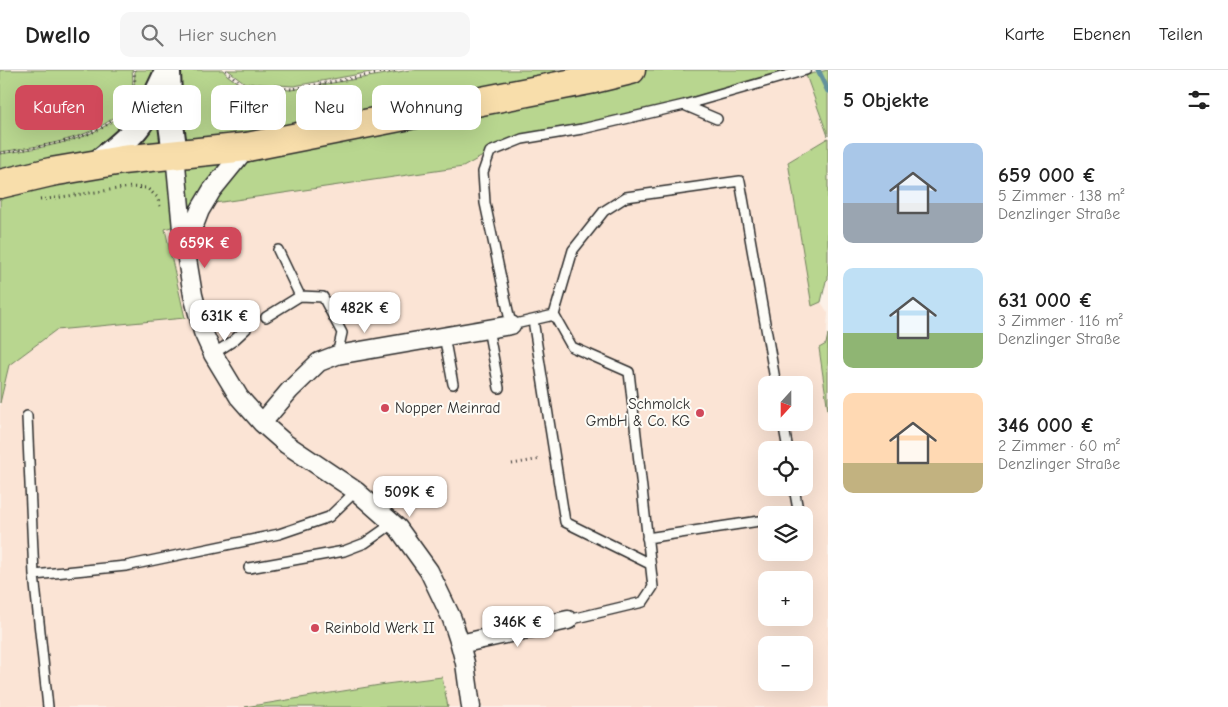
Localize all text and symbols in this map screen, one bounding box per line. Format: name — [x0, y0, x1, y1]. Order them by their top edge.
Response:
search box — [120, 12, 470, 57]
text: Dwello — [25, 21, 90, 49]
icon: search — [138, 21, 166, 49]
text: Hier suchen — [178, 24, 277, 46]
text: Karte — [1004, 24, 1045, 45]
text: Ebenen — [1073, 24, 1131, 45]
text: Teilen — [1159, 24, 1203, 45]
chip: Kaufen — [15, 85, 103, 130]
chip: Mieten — [113, 85, 201, 130]
chip: Filter — [211, 85, 286, 130]
chip: Neu — [296, 85, 362, 130]
chip: Wohnung — [372, 85, 481, 130]
icon: filters — [1185, 86, 1213, 114]
text: 5 Objekte — [843, 88, 929, 112]
icon: home — [883, 163, 943, 223]
text: 659 000 € — [998, 163, 1097, 187]
text: 5 Zimmer · 138 m² — [998, 187, 1125, 205]
text: Denzlinger Straße — [998, 205, 1120, 223]
pin: 659K € — [164, 226, 246, 269]
text: 659K € — [180, 234, 230, 252]
icon: home — [883, 288, 943, 348]
text: 631 000 € — [998, 288, 1093, 312]
pin: 482K € — [324, 292, 406, 334]
text: 482K € — [340, 299, 390, 317]
pin: 631K € — [184, 300, 266, 342]
text: 631K € — [201, 307, 249, 325]
text: 3 Zimmer · 116 m² — [998, 312, 1123, 330]
text: Denzlinger Straße — [998, 330, 1120, 348]
north arrow — [758, 376, 812, 431]
map controls — [758, 376, 813, 691]
place label: Schmolck GmbH & Co. KG — [586, 395, 691, 430]
place label: Nopper Meinrad — [395, 399, 500, 417]
marker: Nopper Meinrad — [379, 402, 391, 414]
marker: Schmolck GmbH & Co. KG — [694, 407, 706, 419]
icon: home — [883, 413, 943, 473]
text: 346 000 € — [998, 413, 1095, 437]
text: 2 Zimmer · 60 m² — [998, 437, 1120, 455]
button: locate — [758, 441, 813, 496]
text: Denzlinger Straße — [998, 455, 1120, 473]
pin: 509K € — [369, 476, 451, 518]
text: 509K € — [384, 483, 436, 501]
button: layers — [758, 506, 813, 561]
button: + — [758, 571, 813, 626]
pin: 346K € — [477, 606, 559, 648]
text: 346K € — [493, 613, 543, 631]
place label: Reinbold Werk II — [325, 619, 435, 637]
marker: Reinbold Werk II — [309, 622, 321, 634]
button: − — [758, 636, 813, 691]

